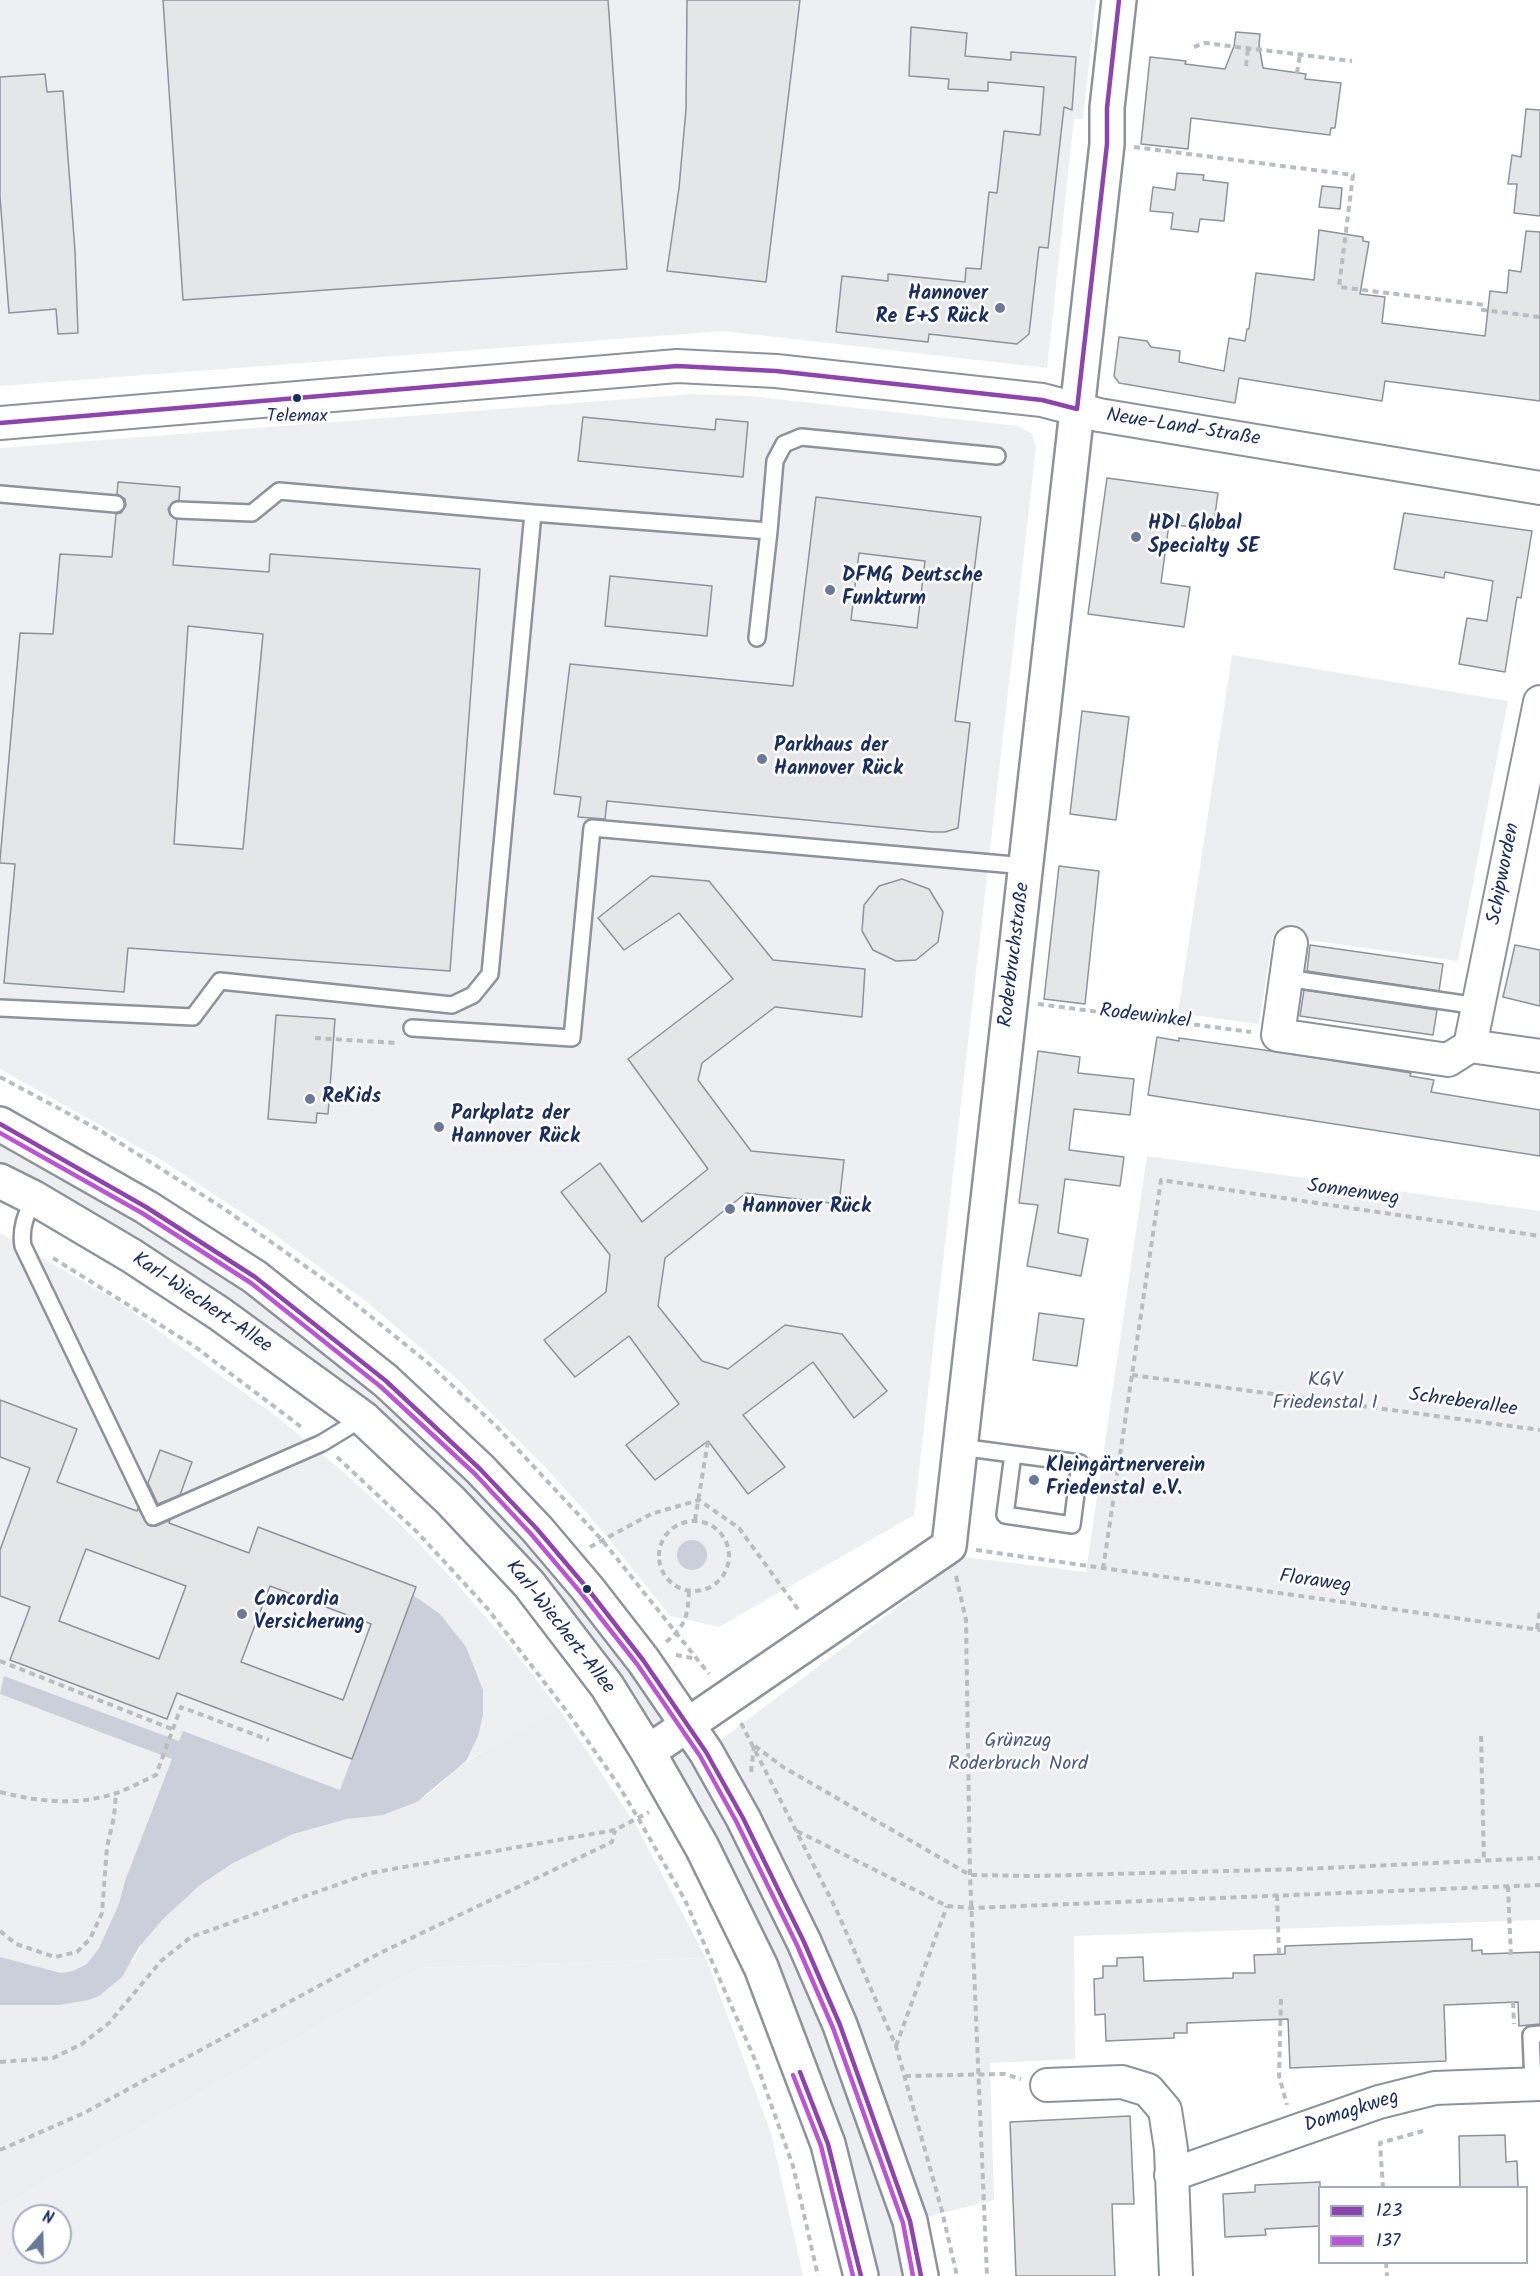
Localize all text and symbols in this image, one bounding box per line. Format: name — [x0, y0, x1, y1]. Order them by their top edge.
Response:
place label: Hannover Re E+S Rück — [876, 284, 988, 331]
marker: Hannover Re E+S Rück — [993, 301, 1007, 315]
marker: Telemax — [291, 392, 303, 404]
street label: Neue-Land-Straße — [1104, 405, 1262, 453]
place label: Telemax — [267, 407, 327, 429]
place label: HDI Global Specialty SE — [1148, 514, 1259, 561]
marker: HDI Global Specialty SE — [1129, 530, 1143, 544]
place label: DFMG Deutsche Funkturm — [842, 566, 983, 613]
marker: DFMG Deutsche Funkturm — [823, 583, 837, 597]
place label: Parkhaus der Hannover Rück — [774, 736, 903, 783]
marker: Parkhaus der Hannover Rück — [755, 752, 769, 766]
street label: Schipworden — [1483, 821, 1527, 927]
street label: Roderbruchstraße — [995, 881, 1037, 1029]
street label: Rodewinkel — [1098, 1000, 1192, 1036]
place label: ReKids — [322, 1087, 381, 1111]
marker: ReKids — [303, 1092, 317, 1106]
place label: Parkplatz der Hannover Rück — [451, 1104, 580, 1151]
marker: Parkplatz der Hannover Rück — [432, 1120, 446, 1134]
street label: Sonnenweg — [1305, 1176, 1401, 1212]
place label: Hannover Rück — [742, 1197, 871, 1221]
marker: Hannover Rück — [723, 1202, 737, 1216]
street label: Karl-Wiechert-Allee — [127, 1248, 275, 1360]
park label: KGV Friedenstal I — [1272, 1370, 1378, 1417]
street label: Schreberallee — [1407, 1385, 1519, 1423]
place label: Kleingärtnerverein Friedenstal e.V. — [1046, 1456, 1205, 1503]
marker: Kleingärtnerverein Friedenstal e.V. — [1027, 1473, 1041, 1487]
street label: Karl-Wiechert-Allee — [499, 1556, 619, 1700]
street label: Floraweg — [1277, 1566, 1353, 1600]
unlabelled marker — [581, 1583, 593, 1595]
place label: Concordia Versicherung — [254, 1590, 365, 1637]
marker: Concordia Versicherung — [235, 1607, 249, 1621]
park label: Grünzug Roderbruch Nord — [948, 1731, 1088, 1778]
street label: Domagkweg — [1302, 2086, 1402, 2140]
legend — [1318, 2186, 1528, 2264]
text: 123 — [1376, 2197, 1402, 2226]
north arrow — [12, 2204, 72, 2264]
text: N — [39, 2205, 57, 2232]
text: 137 — [1376, 2227, 1400, 2256]

